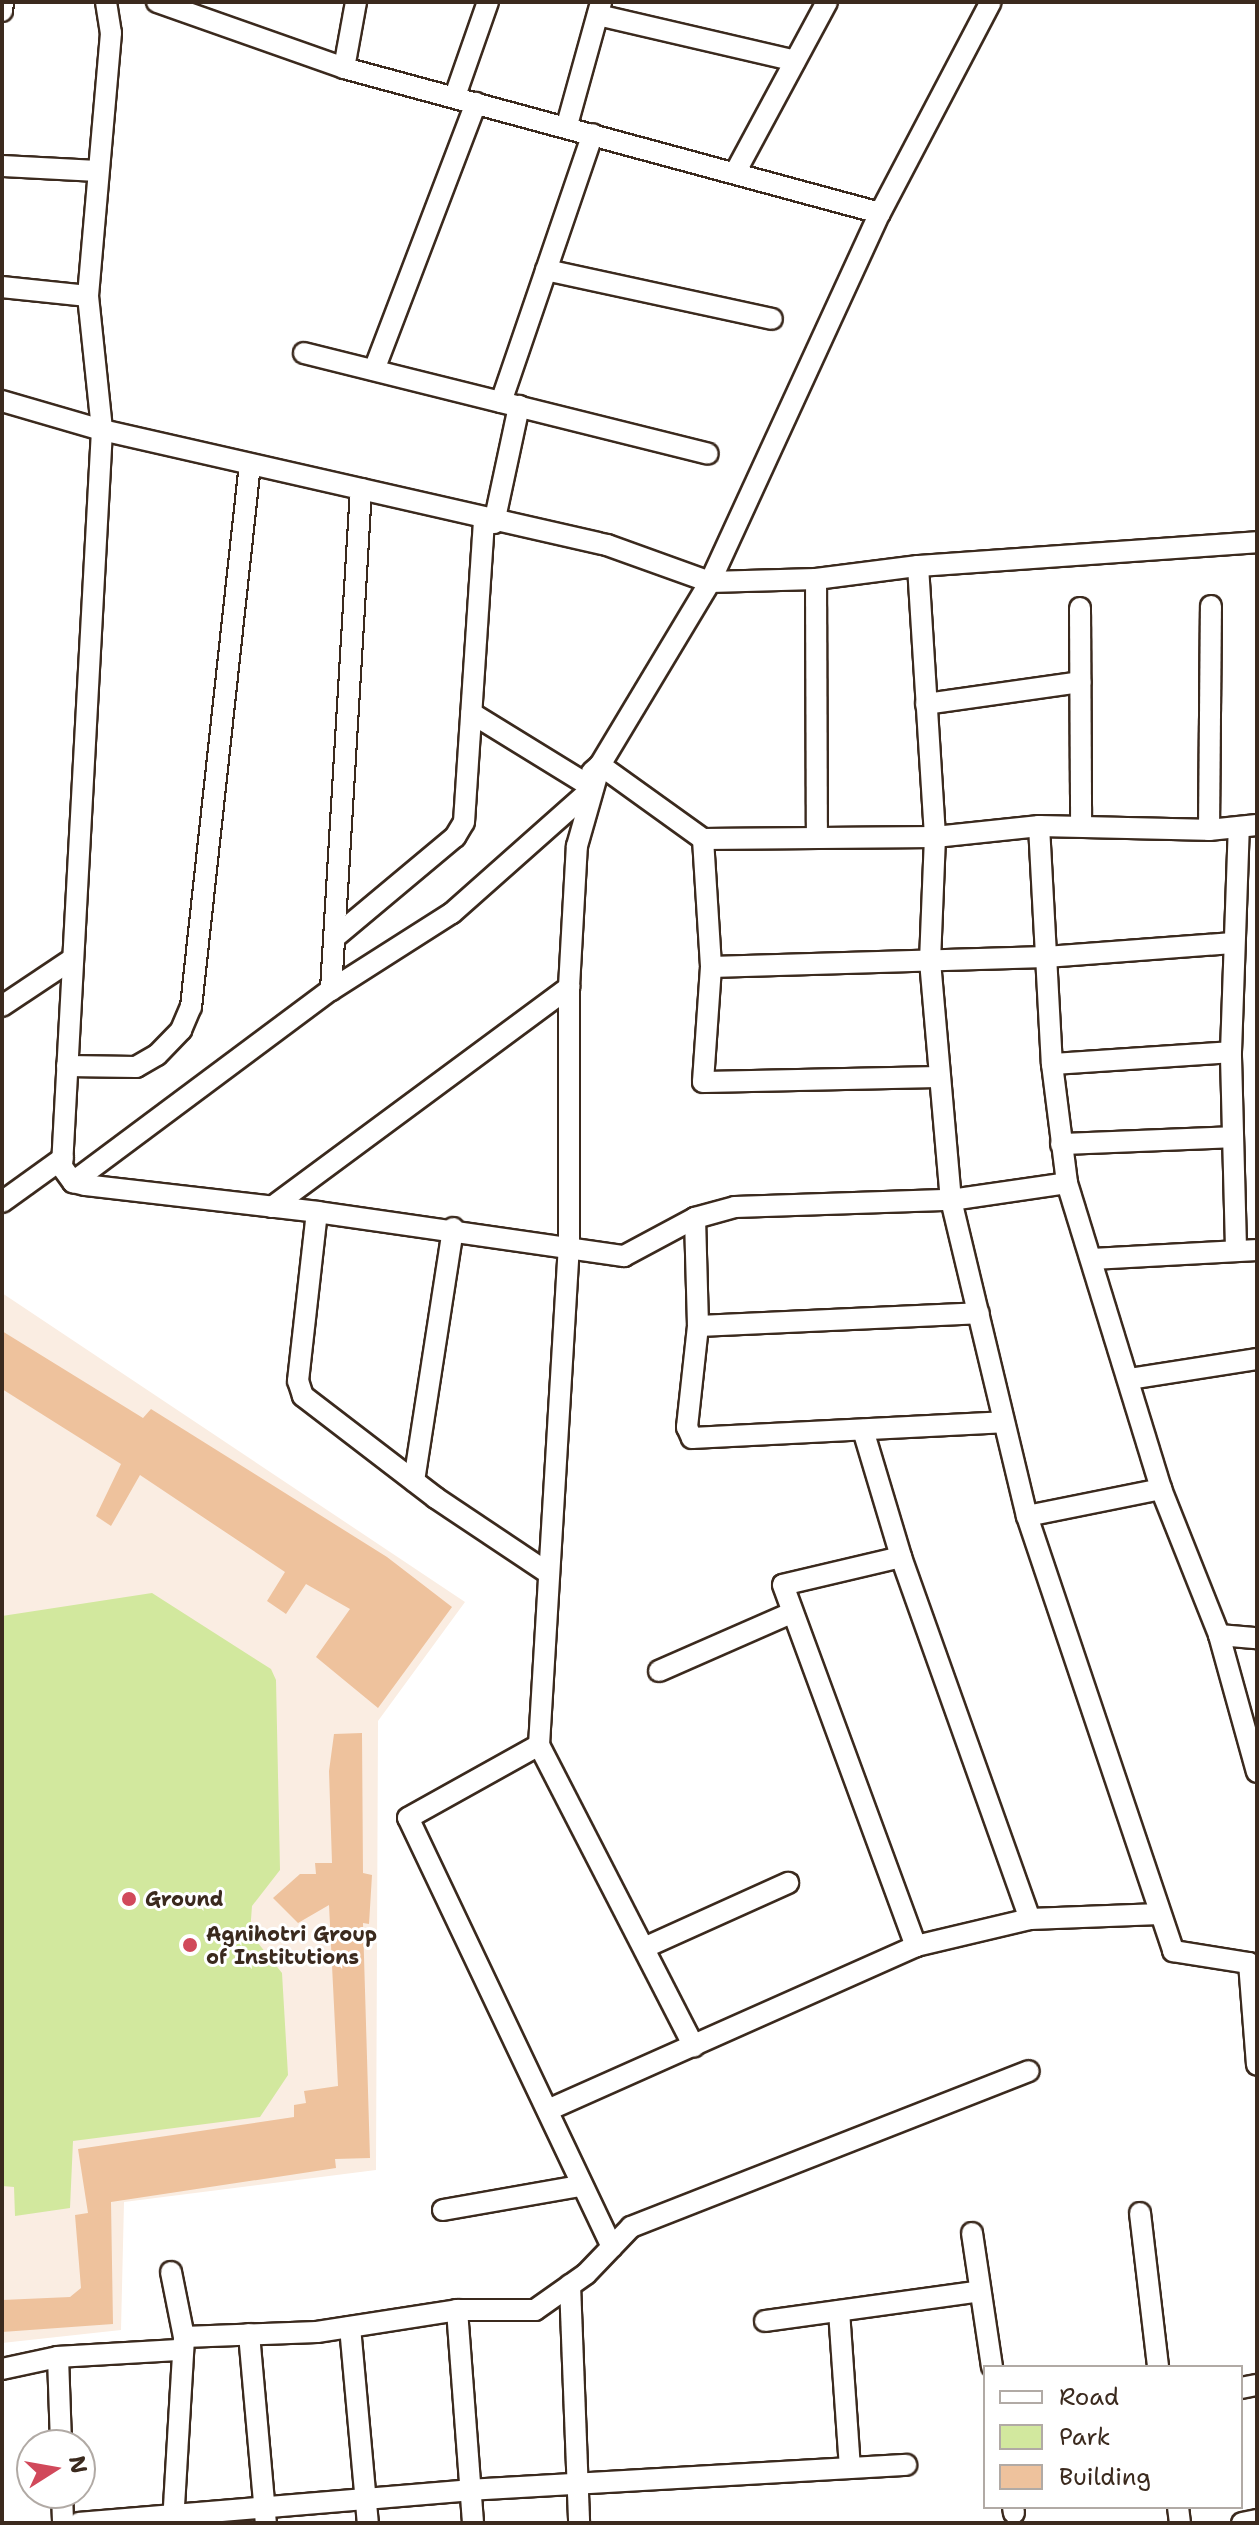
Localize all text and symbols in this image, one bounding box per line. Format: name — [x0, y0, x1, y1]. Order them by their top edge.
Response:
place label: Ground — [145, 1887, 224, 1911]
marker: Ground — [120, 1890, 138, 1908]
place label: Agnihotri Group of Institutions — [206, 1922, 377, 1969]
marker: Agnihotri Group of Institutions — [181, 1936, 199, 1954]
legend — [983, 2365, 1243, 2509]
text: Road — [1059, 2381, 1119, 2413]
text: Park — [1059, 2421, 1111, 2453]
north arrow — [16, 2429, 96, 2509]
text: N — [62, 2453, 94, 2476]
text: Building — [1059, 2461, 1151, 2493]

